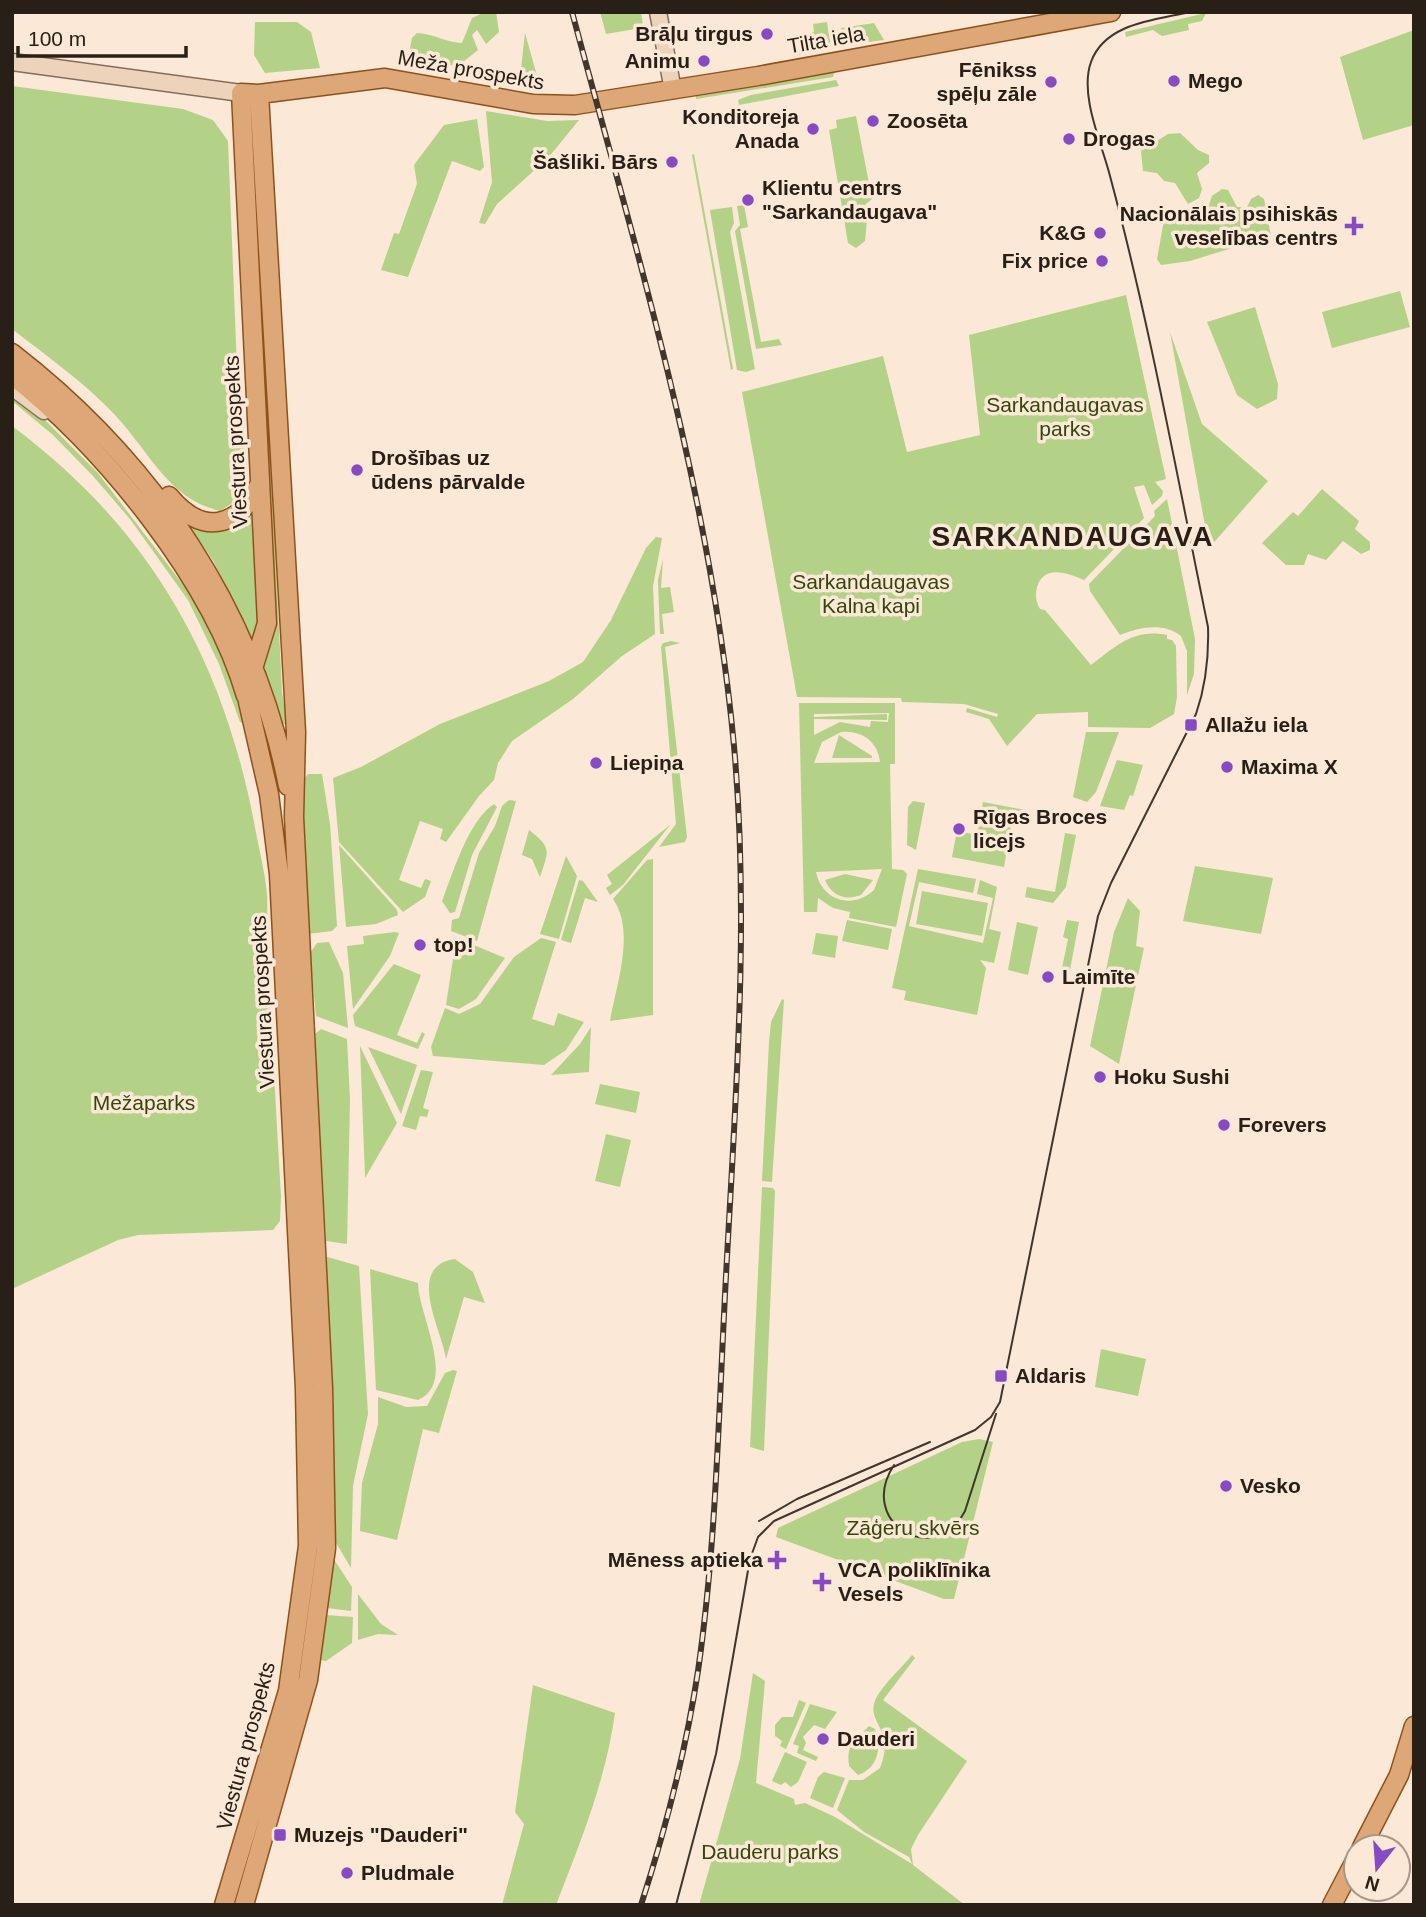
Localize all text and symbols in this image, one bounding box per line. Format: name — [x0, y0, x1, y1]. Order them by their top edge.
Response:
scale bar — [18, 14, 186, 58]
street label: Tilta iela — [786, 21, 866, 58]
place label: Brāļu tirgus — [635, 22, 753, 45]
marker: Brāļu tirgus — [759, 26, 775, 42]
text: 100 m — [28, 27, 86, 50]
street label: Meža prospekts — [396, 45, 546, 94]
place label: Animu — [625, 49, 690, 72]
marker: Animu — [696, 53, 712, 69]
place label: Fēnikss spēļu zāle — [937, 58, 1037, 105]
place label: Mego — [1188, 69, 1243, 92]
marker: Mego — [1166, 73, 1182, 89]
marker: Fēnikss spēļu zāle — [1043, 74, 1059, 90]
place label: Konditoreja Anada — [682, 105, 799, 152]
place label: Zoosēta — [887, 109, 968, 132]
marker: Zoosēta — [865, 113, 881, 129]
marker: Konditoreja Anada — [805, 121, 821, 137]
place label: Drogas — [1083, 127, 1155, 150]
marker: Drogas — [1061, 131, 1077, 147]
place label: Šašliki. Bārs — [533, 150, 658, 173]
marker: Šašliki. Bārs — [664, 154, 680, 170]
place label: Klientu centrs "Sarkandaugava" — [762, 176, 937, 223]
marker: Klientu centrs "Sarkandaugava" — [740, 192, 756, 208]
place label: Nacionālais psihiskās veselības centrs — [1120, 202, 1338, 249]
marker: Nacionālais psihiskās veselības centrs — [1344, 216, 1364, 236]
place label: K&G — [1039, 221, 1086, 244]
marker: K&G — [1092, 225, 1108, 241]
place label: Fix price — [1002, 249, 1088, 272]
marker: Fix price — [1094, 253, 1110, 269]
street label: Viestura prospekts — [219, 355, 252, 529]
park label: Sarkandaugavas parks — [986, 393, 1144, 440]
place label: Drošības uz ūdens pārvalde — [371, 446, 525, 493]
marker: Drošības uz ūdens pārvalde — [349, 462, 365, 478]
district label: SARKANDAUGAVA — [931, 521, 1215, 552]
park label: Sarkandaugavas Kalna kapi — [792, 570, 950, 617]
place label: Allažu iela — [1205, 713, 1308, 736]
marker: Allažu iela — [1183, 717, 1199, 733]
place label: Liepiņa — [610, 751, 684, 774]
marker: Liepiņa — [588, 755, 604, 771]
place label: Maxima X — [1241, 755, 1338, 778]
marker: Maxima X — [1219, 759, 1235, 775]
place label: Rīgas Broces licejs — [973, 805, 1107, 852]
marker: Rīgas Broces licejs — [951, 821, 967, 837]
street label: Viestura prospekts — [246, 915, 279, 1089]
place label: top! — [434, 933, 474, 956]
marker: top! — [412, 937, 428, 953]
place label: Laimīte — [1062, 965, 1136, 988]
marker: Laimīte — [1040, 969, 1056, 985]
place label: Hoku Sushi — [1114, 1065, 1230, 1088]
marker: Hoku Sushi — [1092, 1069, 1108, 1085]
park label: Mežaparks — [93, 1091, 195, 1114]
place label: Forevers — [1238, 1113, 1327, 1136]
marker: Forevers — [1216, 1117, 1232, 1133]
place label: Aldaris — [1015, 1364, 1086, 1387]
marker: Aldaris — [993, 1368, 1009, 1384]
place label: Vesko — [1240, 1474, 1301, 1497]
marker: Vesko — [1218, 1478, 1234, 1494]
park label: Zāģeru skvērs — [846, 1516, 980, 1539]
place label: Mēness aptieka — [608, 1548, 763, 1571]
marker: Mēness aptieka — [769, 1552, 785, 1568]
place label: VCA poliklīnika Vesels — [838, 1558, 990, 1605]
marker: VCA poliklīnika Vesels — [812, 1572, 832, 1592]
street label: Viestura prospekts — [212, 1659, 279, 1833]
place label: Dauderi — [837, 1727, 915, 1750]
marker: Dauderi — [815, 1731, 831, 1747]
place label: Muzejs "Dauderi" — [294, 1823, 468, 1846]
marker: Muzejs "Dauderi" — [272, 1827, 288, 1843]
north arrow — [1342, 1833, 1412, 1903]
park label: Dauderu parks — [701, 1840, 839, 1863]
place label: Pludmale — [361, 1861, 454, 1884]
marker: Pludmale — [339, 1865, 355, 1881]
text: N — [1363, 1872, 1382, 1896]

